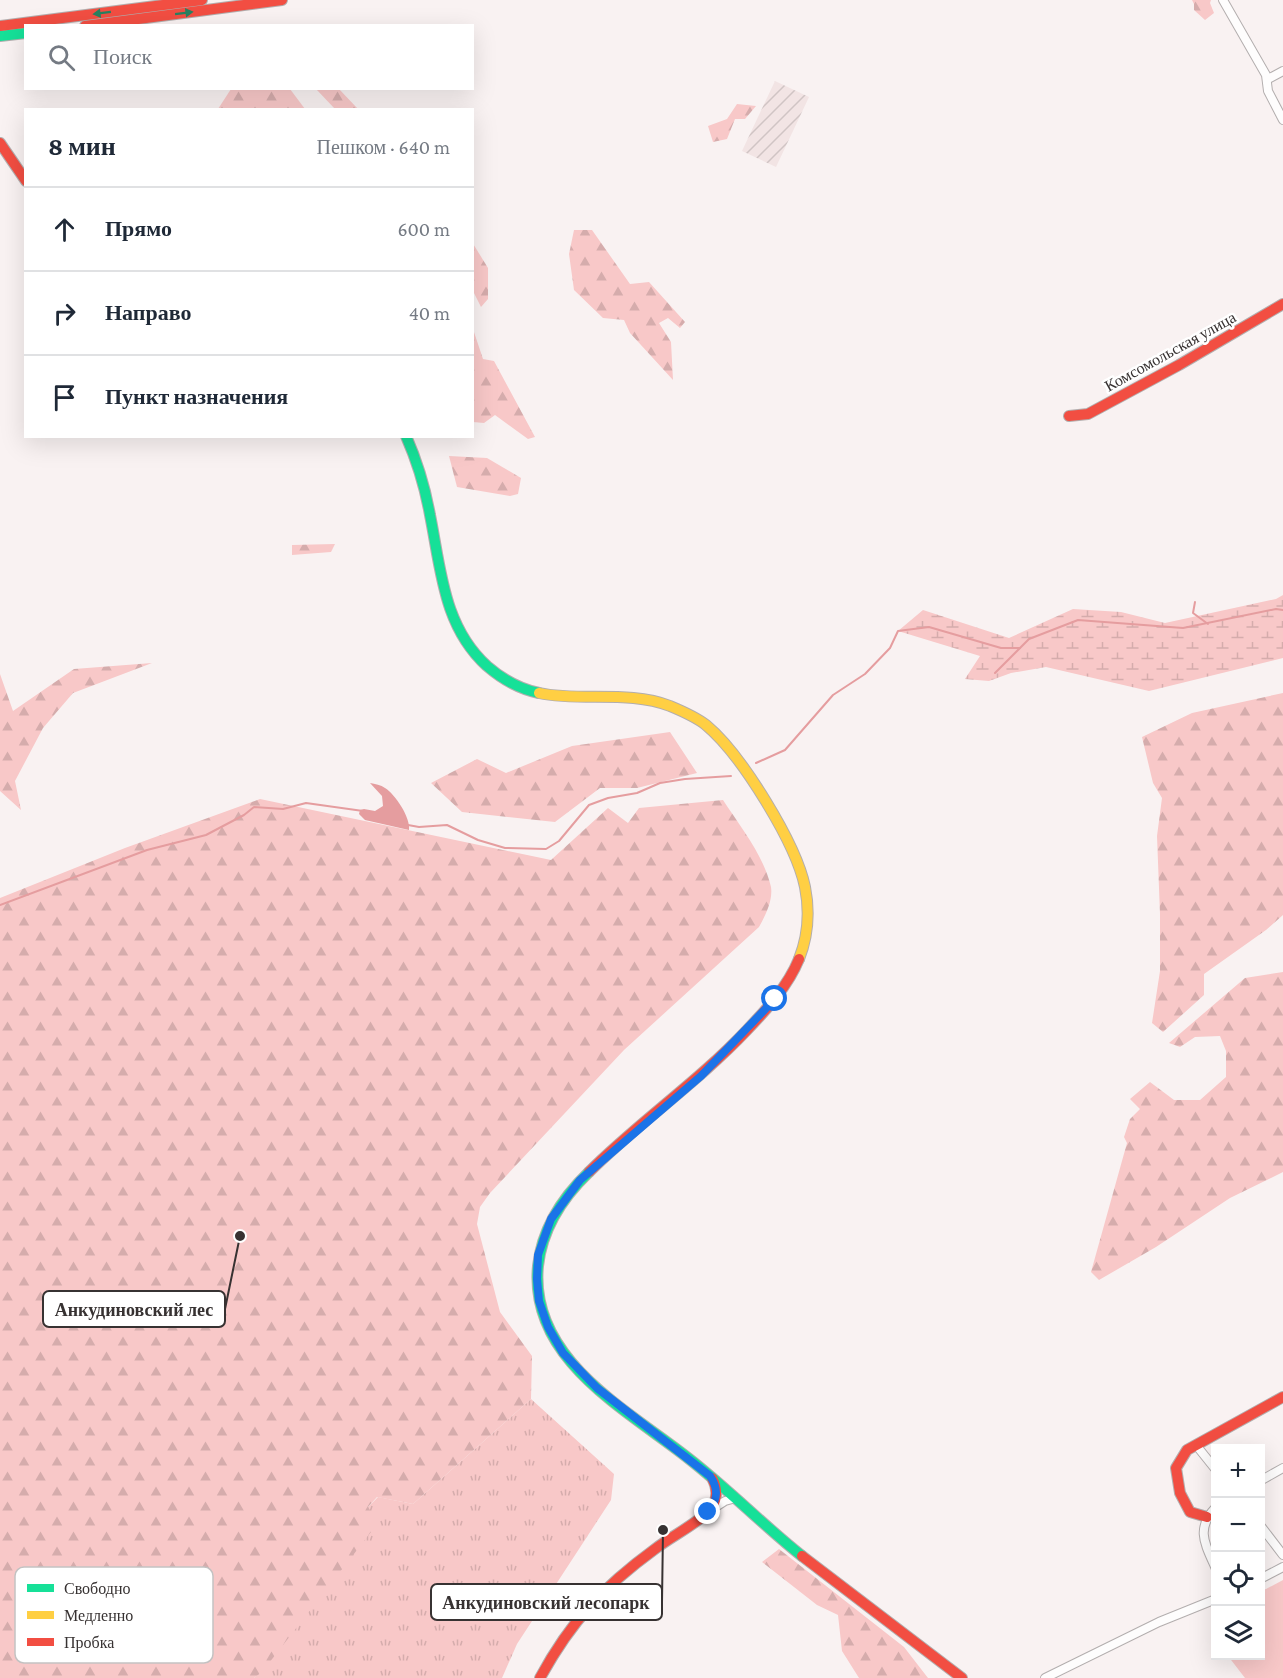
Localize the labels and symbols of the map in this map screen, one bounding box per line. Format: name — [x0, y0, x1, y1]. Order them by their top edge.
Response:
one-way arrow — [92, 8, 111, 17]
one-way arrow — [175, 8, 194, 18]
street label: Комсомольская улица — [1102, 308, 1239, 395]
route start — [761, 985, 787, 1011]
callout: Анкудиновский лес — [43, 1291, 225, 1327]
text: Анкудиновский лес — [55, 1300, 213, 1320]
route end — [694, 1498, 720, 1524]
legend — [15, 1567, 213, 1663]
text: Свободно — [64, 1580, 131, 1598]
callout: Анкудиновский лесопарк — [431, 1584, 662, 1620]
text: Анкудиновский лесопарк — [442, 1593, 650, 1613]
text: Медленно — [64, 1607, 133, 1625]
text: Пробка — [64, 1634, 114, 1652]

